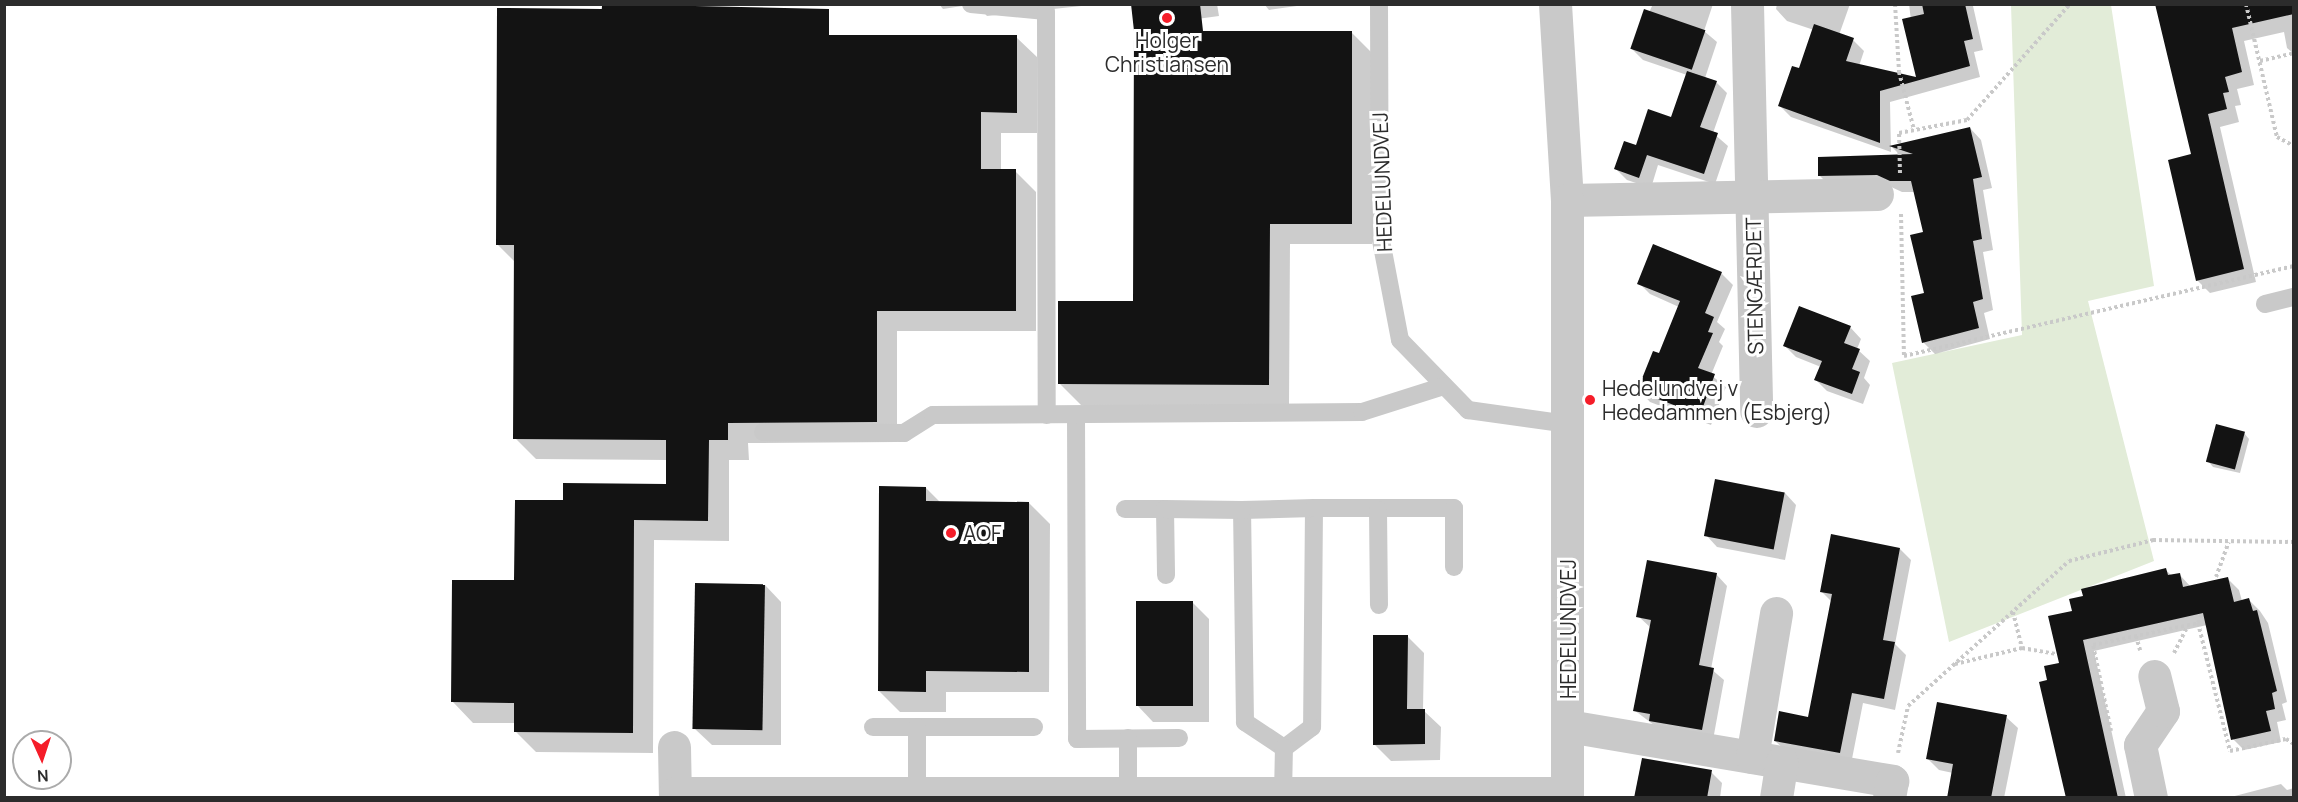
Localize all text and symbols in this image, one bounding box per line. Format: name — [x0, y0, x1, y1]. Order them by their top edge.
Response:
marker: Holger Christiansen — [1160, 11, 1174, 25]
place label: Holger Christiansen — [1105, 27, 1229, 77]
street label: HEDELUNDVEJ — [1367, 112, 1397, 252]
street label: STENGÆRDET — [1740, 217, 1768, 355]
place label: Hedelundvej v Hededammen (Esbjerg) — [1602, 375, 1832, 425]
marker: Hedelundvej v Hededammen (Esbjerg) — [1583, 393, 1597, 407]
place label: AOF — [963, 520, 1002, 546]
marker: AOF — [944, 526, 958, 540]
street label: HEDELUNDVEJ — [1555, 559, 1581, 699]
north arrow — [12, 730, 72, 790]
text: N — [37, 765, 49, 787]

